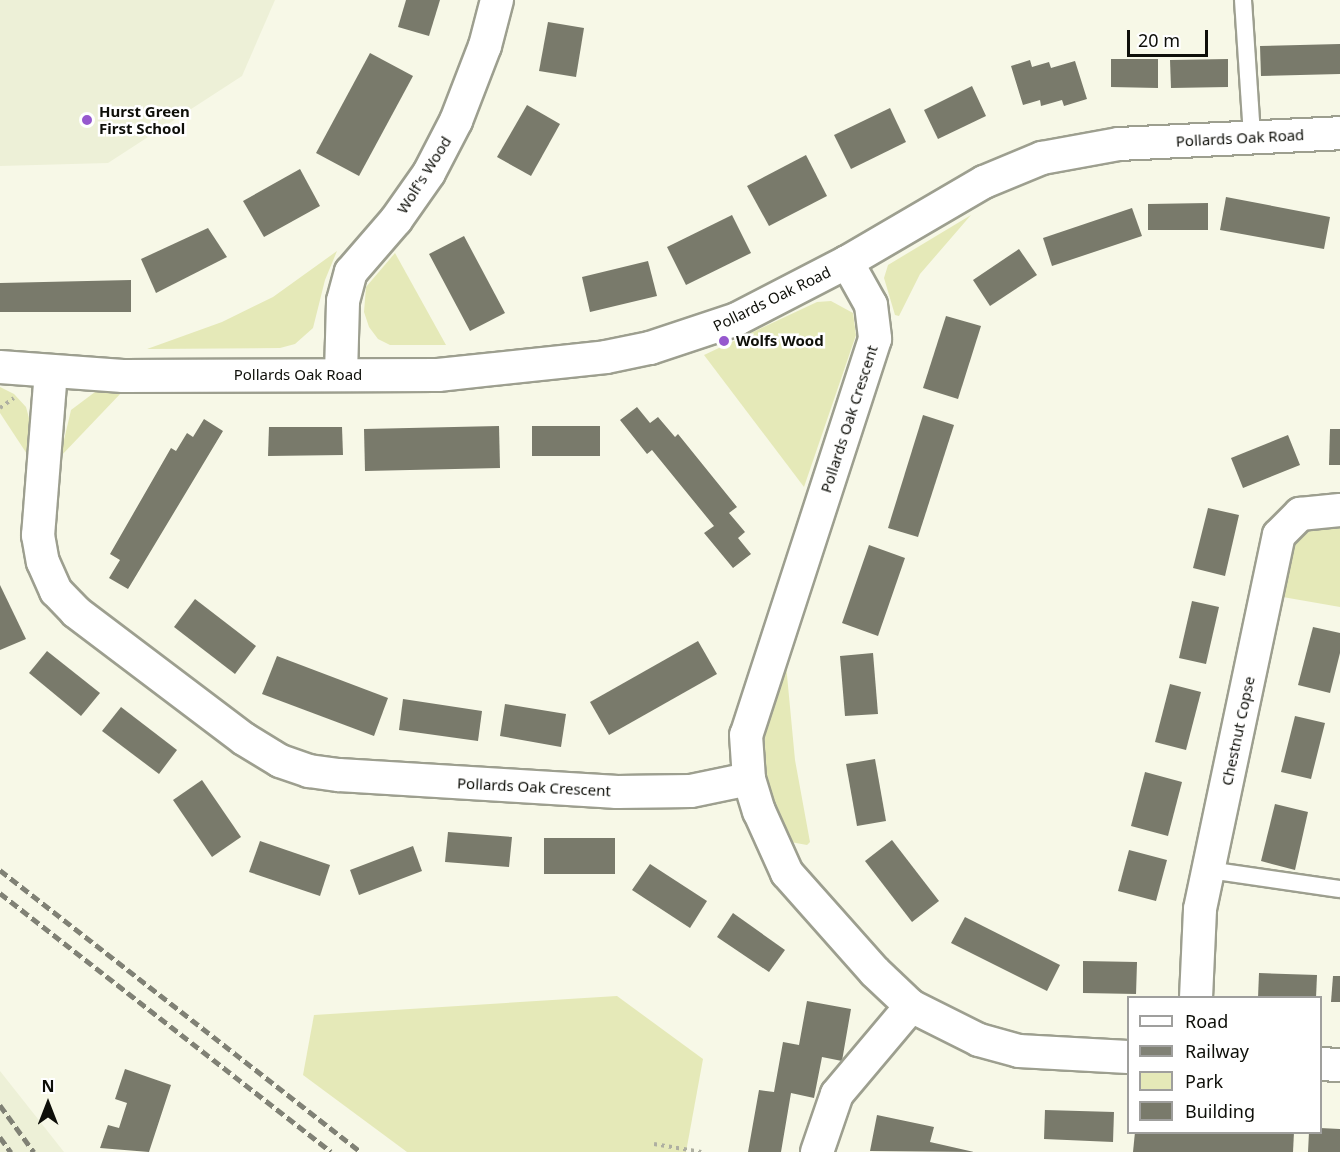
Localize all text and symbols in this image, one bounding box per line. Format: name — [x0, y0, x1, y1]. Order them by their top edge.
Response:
scale bar — [1130, 18, 1211, 56]
text: 20 m — [1138, 28, 1180, 52]
place label: Hurst Green First School — [99, 102, 190, 137]
marker: Hurst Green First School — [80, 113, 94, 127]
street label: Pollards Oak Road — [1175, 126, 1305, 150]
street label: Wolf's Wood — [393, 133, 455, 217]
street label: Pollards Oak Road — [710, 263, 834, 335]
place label: Wolfs Wood — [736, 332, 824, 350]
marker: Wolfs Wood — [717, 334, 731, 348]
street label: Pollards Oak Crescent — [817, 343, 881, 495]
street label: Pollards Oak Road — [234, 366, 362, 384]
street label: Chestnut Copse — [1218, 675, 1258, 787]
street label: Pollards Oak Crescent — [457, 774, 611, 800]
legend — [1127, 996, 1322, 1134]
text: Road — [1185, 1009, 1228, 1033]
text: Railway — [1185, 1039, 1249, 1063]
text: Park — [1185, 1069, 1223, 1093]
north arrow — [18, 1074, 78, 1134]
text: N — [41, 1075, 55, 1097]
text: Building — [1185, 1099, 1255, 1123]

